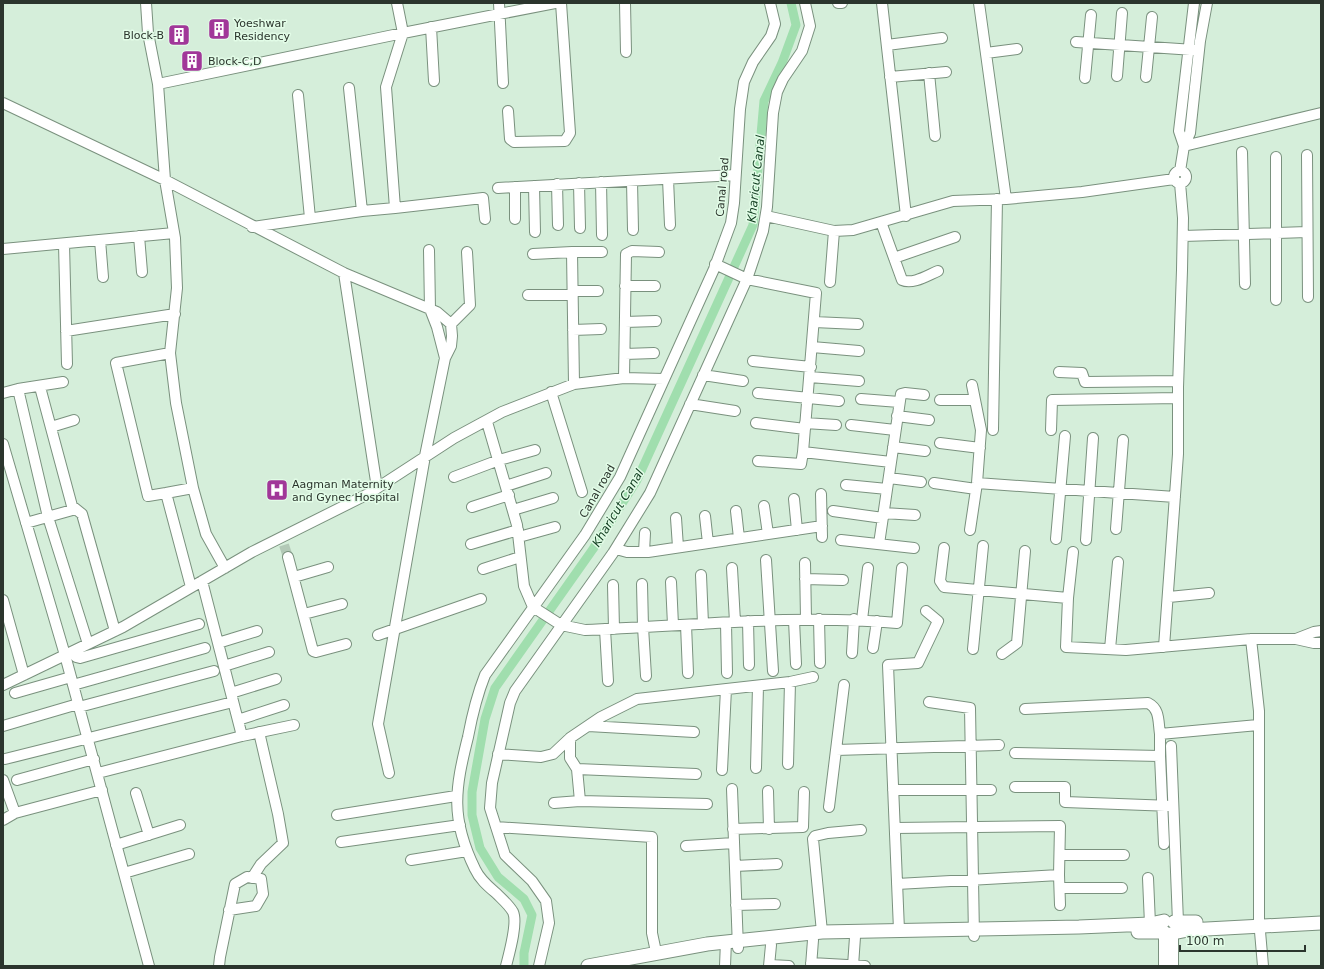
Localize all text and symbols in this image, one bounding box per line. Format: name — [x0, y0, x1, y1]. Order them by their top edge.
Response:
building icon: Yoeshwar Residency — [206, 16, 232, 42]
place label: Yoeshwar Residency — [233, 17, 290, 43]
building icon: Block-B — [166, 22, 192, 48]
place label: Block-B — [123, 29, 164, 42]
building icon: Block-C,D — [179, 48, 205, 74]
place label: Block-C,D — [208, 55, 261, 68]
water label: Kharicut Canal — [744, 134, 768, 223]
street label: Canal road — [713, 157, 732, 217]
street label: Canal road — [577, 462, 618, 520]
water label: Kharicut Canal — [589, 466, 647, 549]
hospital icon: Aagman Maternity and Gynec Hospital — [264, 477, 290, 503]
place label: Aagman Maternity and Gynec Hospital — [292, 478, 399, 504]
scale bar — [1180, 927, 1305, 953]
text: 100 m — [1186, 934, 1224, 948]

